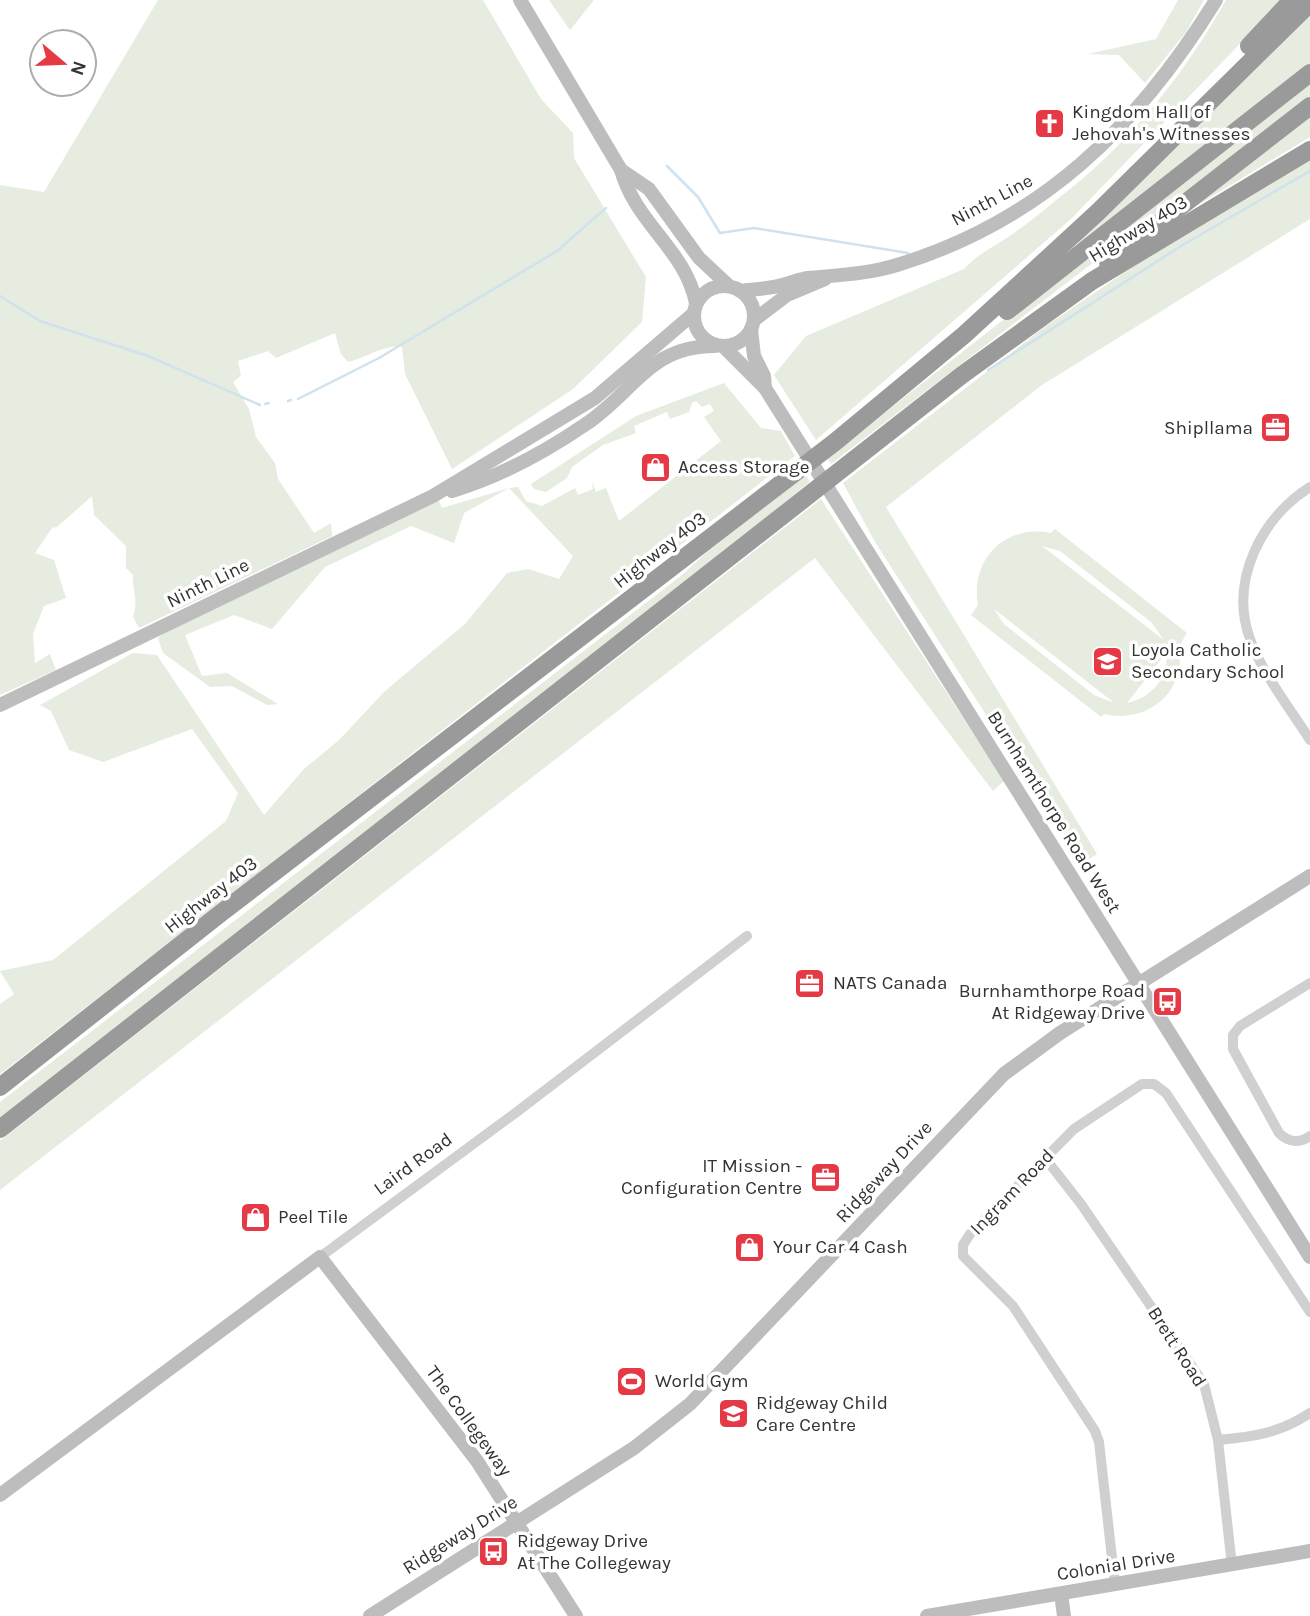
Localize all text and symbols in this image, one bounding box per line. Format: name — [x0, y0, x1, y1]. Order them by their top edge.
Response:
north arrow — [28, 28, 98, 98]
text: N — [66, 58, 91, 78]
place label: Kingdom Hall of Jehovah's Witnesses — [1072, 101, 1251, 145]
church icon: Kingdom Hall of Jehovah's Witnesses — [1032, 106, 1066, 140]
street label: Ninth Line — [948, 169, 1036, 231]
street label: Highway 403 — [1085, 191, 1191, 267]
office icon: Shipllama — [1259, 411, 1293, 445]
place label: Shipllama — [1164, 417, 1253, 439]
shop icon: Access Storage — [638, 450, 672, 484]
place label: Access Storage — [678, 456, 810, 478]
street label: Highway 403 — [609, 507, 711, 593]
street label: Ninth Line — [163, 554, 253, 612]
place label: Loyola Catholic Secondary School — [1131, 639, 1285, 683]
school or university icon: Loyola Catholic Secondary School — [1091, 644, 1125, 678]
street label: Burnhamthorpe Road West — [983, 707, 1125, 917]
street label: Highway 403 — [160, 852, 262, 938]
office icon: NATS Canada — [793, 966, 827, 1000]
place label: NATS Canada — [833, 972, 947, 994]
place label: Burnhamthorpe Road At Ridgeway Drive — [959, 980, 1145, 1024]
bus stop icon: Burnhamthorpe Road At Ridgeway Drive — [1151, 985, 1185, 1019]
street label: Ridgeway Drive — [831, 1117, 937, 1227]
street label: Laird Road — [370, 1128, 456, 1200]
street label: Ingram Road — [966, 1144, 1058, 1240]
place label: IT Mission - Configuration Centre — [621, 1155, 802, 1199]
office icon: IT Mission - Configuration Centre — [808, 1160, 842, 1194]
shop icon: Peel Tile — [238, 1200, 272, 1234]
place label: Peel Tile — [278, 1206, 348, 1228]
shop icon: Your Car 4 Cash — [733, 1230, 767, 1264]
place label: Your Car 4 Cash — [773, 1236, 908, 1258]
street label: Brett Road — [1143, 1303, 1211, 1391]
street label: The Collegeway — [422, 1361, 517, 1481]
sports icon: World Gym — [615, 1364, 649, 1398]
place label: World Gym — [655, 1370, 749, 1392]
place label: Ridgeway Child Care Centre — [756, 1392, 888, 1436]
school or university icon: Ridgeway Child Care Centre — [716, 1397, 750, 1431]
street label: Ridgeway Drive — [399, 1491, 521, 1579]
place label: Ridgeway Drive At The Collegeway — [517, 1530, 671, 1574]
bus stop icon: Ridgeway Drive At The Collegeway — [477, 1535, 511, 1569]
street label: Colonial Drive — [1055, 1545, 1177, 1585]

